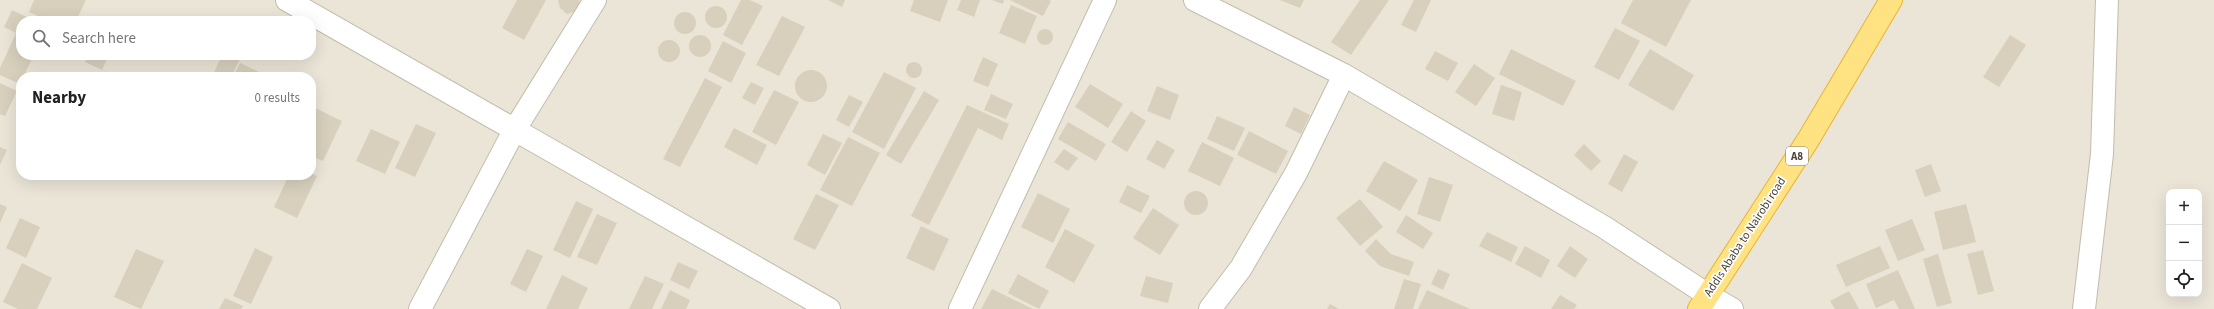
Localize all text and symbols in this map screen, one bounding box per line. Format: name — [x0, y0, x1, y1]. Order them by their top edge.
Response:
search box — [16, 16, 316, 60]
icon: search — [30, 27, 52, 49]
text: Search here — [62, 28, 136, 49]
text: Nearby — [32, 86, 86, 110]
text: 0 results — [255, 89, 300, 107]
road number: A8 — [1786, 147, 1808, 165]
street label: Addis Ababa to Nairobi road — [1700, 174, 1790, 300]
map controls — [2166, 189, 2202, 297]
button: + — [2166, 189, 2202, 225]
button: − — [2166, 225, 2202, 261]
button: locate — [2166, 261, 2202, 297]

